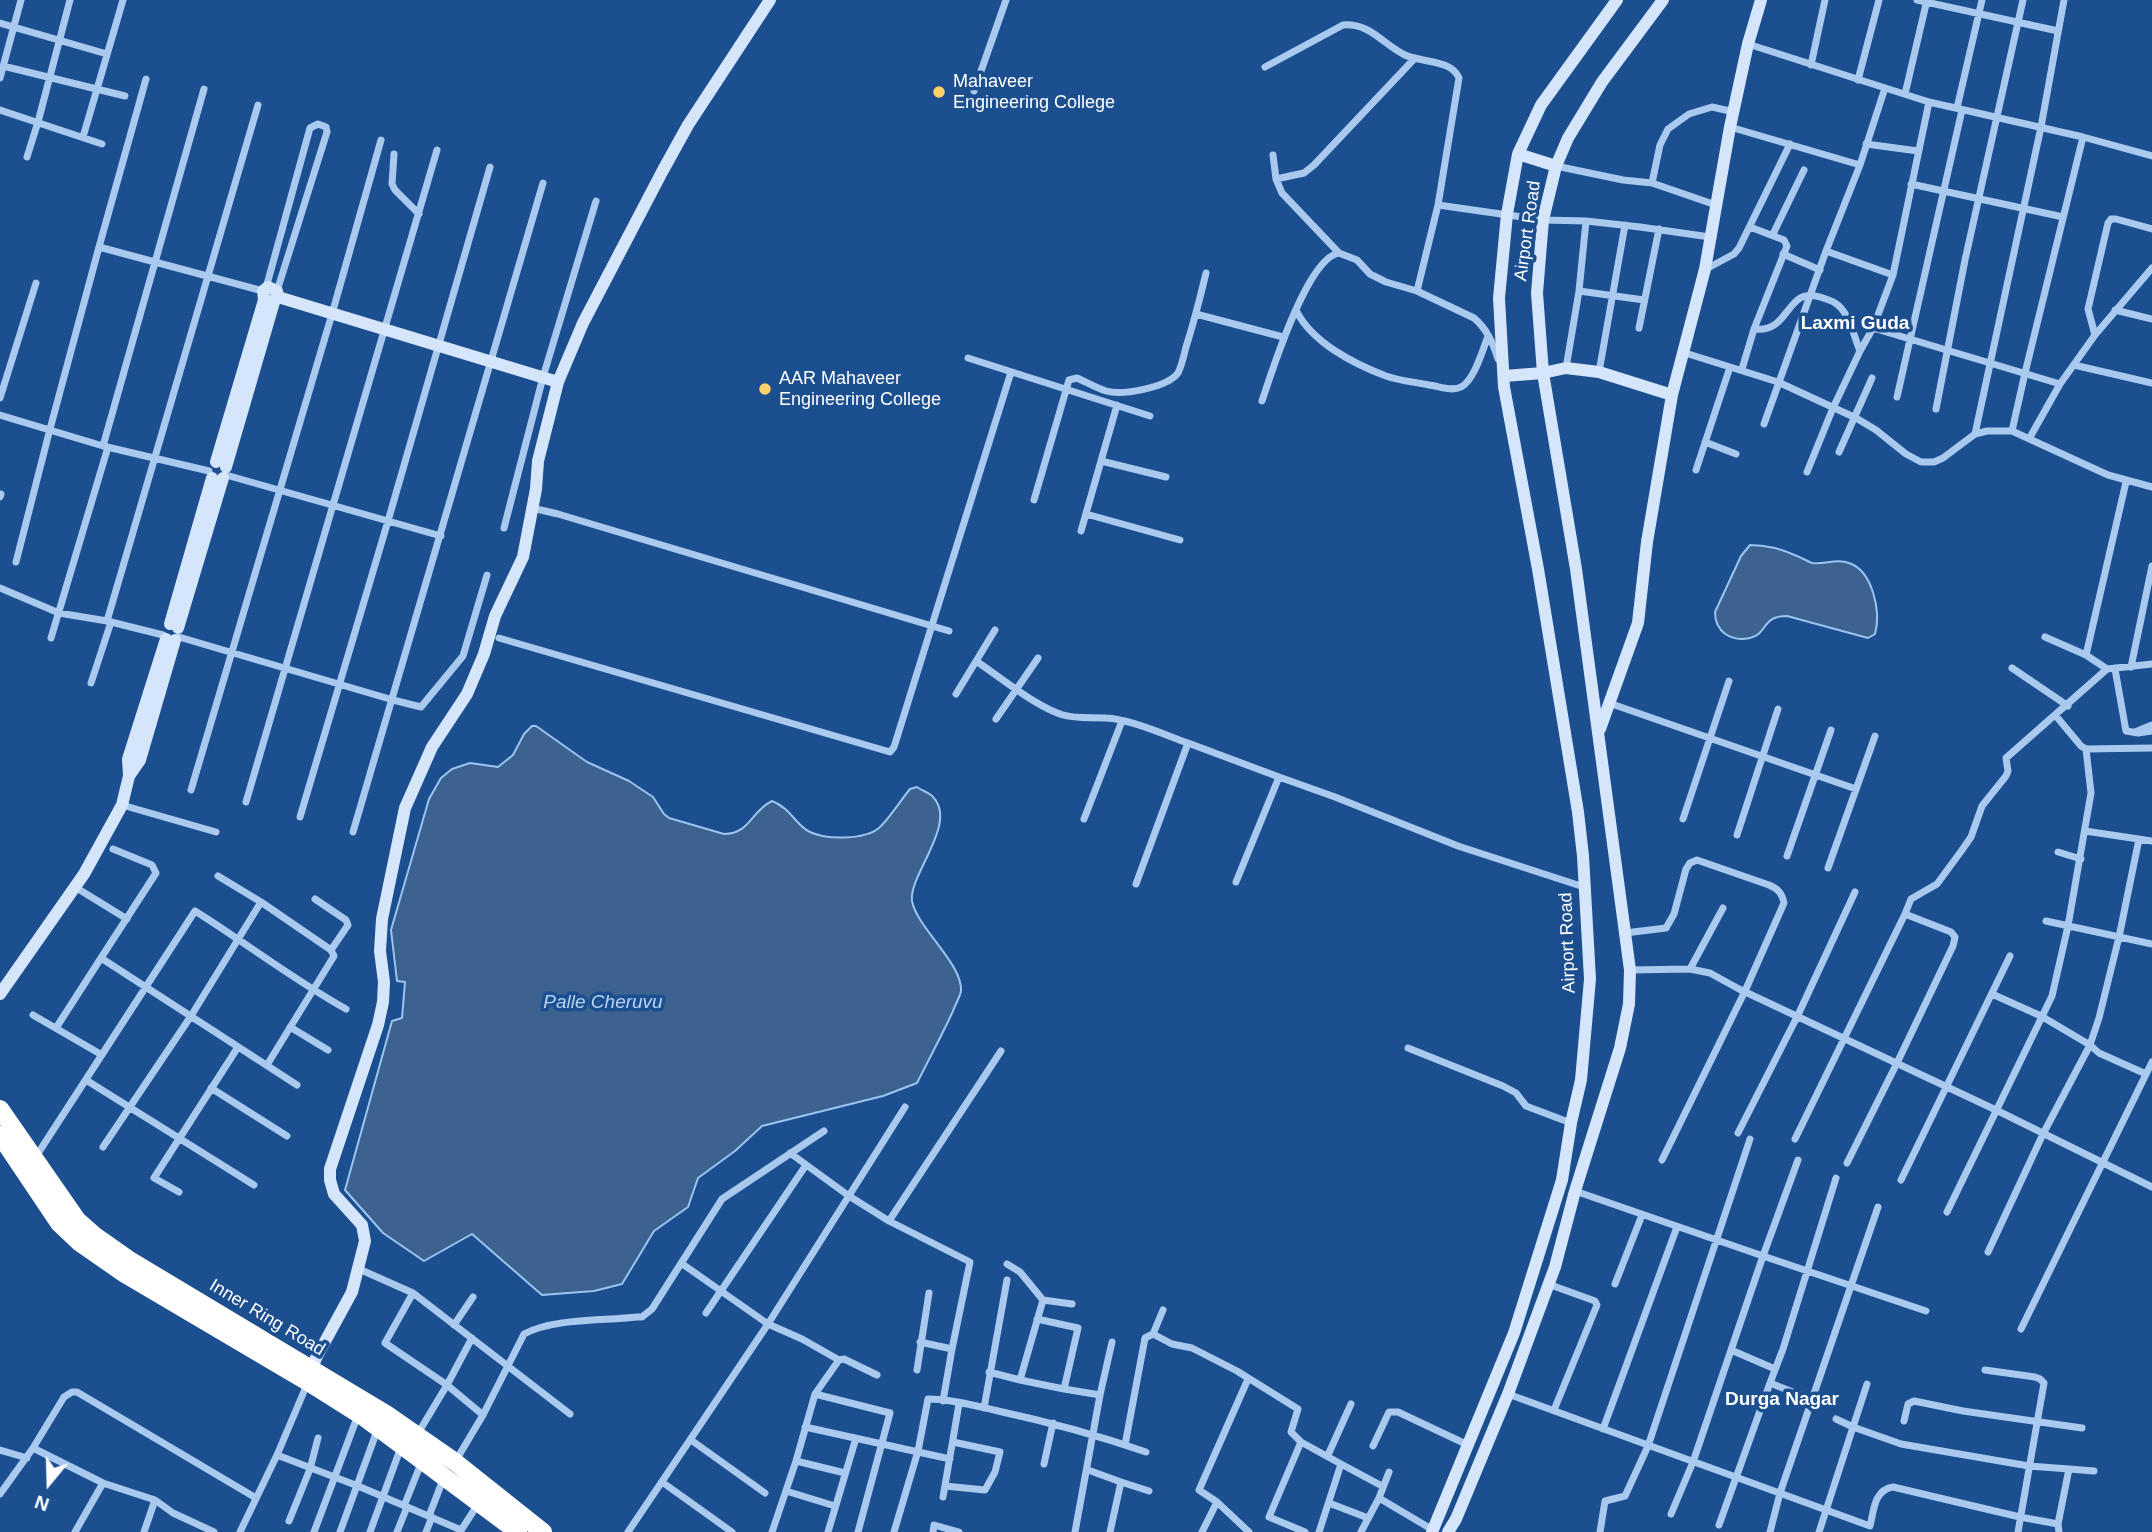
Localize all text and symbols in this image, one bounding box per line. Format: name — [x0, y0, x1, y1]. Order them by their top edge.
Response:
place label: Mahaveer Engineering College — [953, 71, 1115, 114]
marker: Mahaveer Engineering College — [931, 84, 947, 100]
street label: Airport Road — [1510, 179, 1546, 283]
district label: Laxmi Guda — [1801, 313, 1909, 335]
place label: AAR Mahaveer Engineering College — [779, 368, 941, 410]
marker: AAR Mahaveer Engineering College — [757, 381, 773, 397]
street label: Airport Road — [1555, 892, 1581, 994]
water label: Palle Cheruvu — [543, 992, 663, 1014]
street label: Inner Ring Road — [205, 1275, 329, 1361]
district label: Durga Nagar — [1725, 1389, 1839, 1411]
north arrow — [14, 1448, 84, 1518]
text: N — [32, 1491, 52, 1515]

